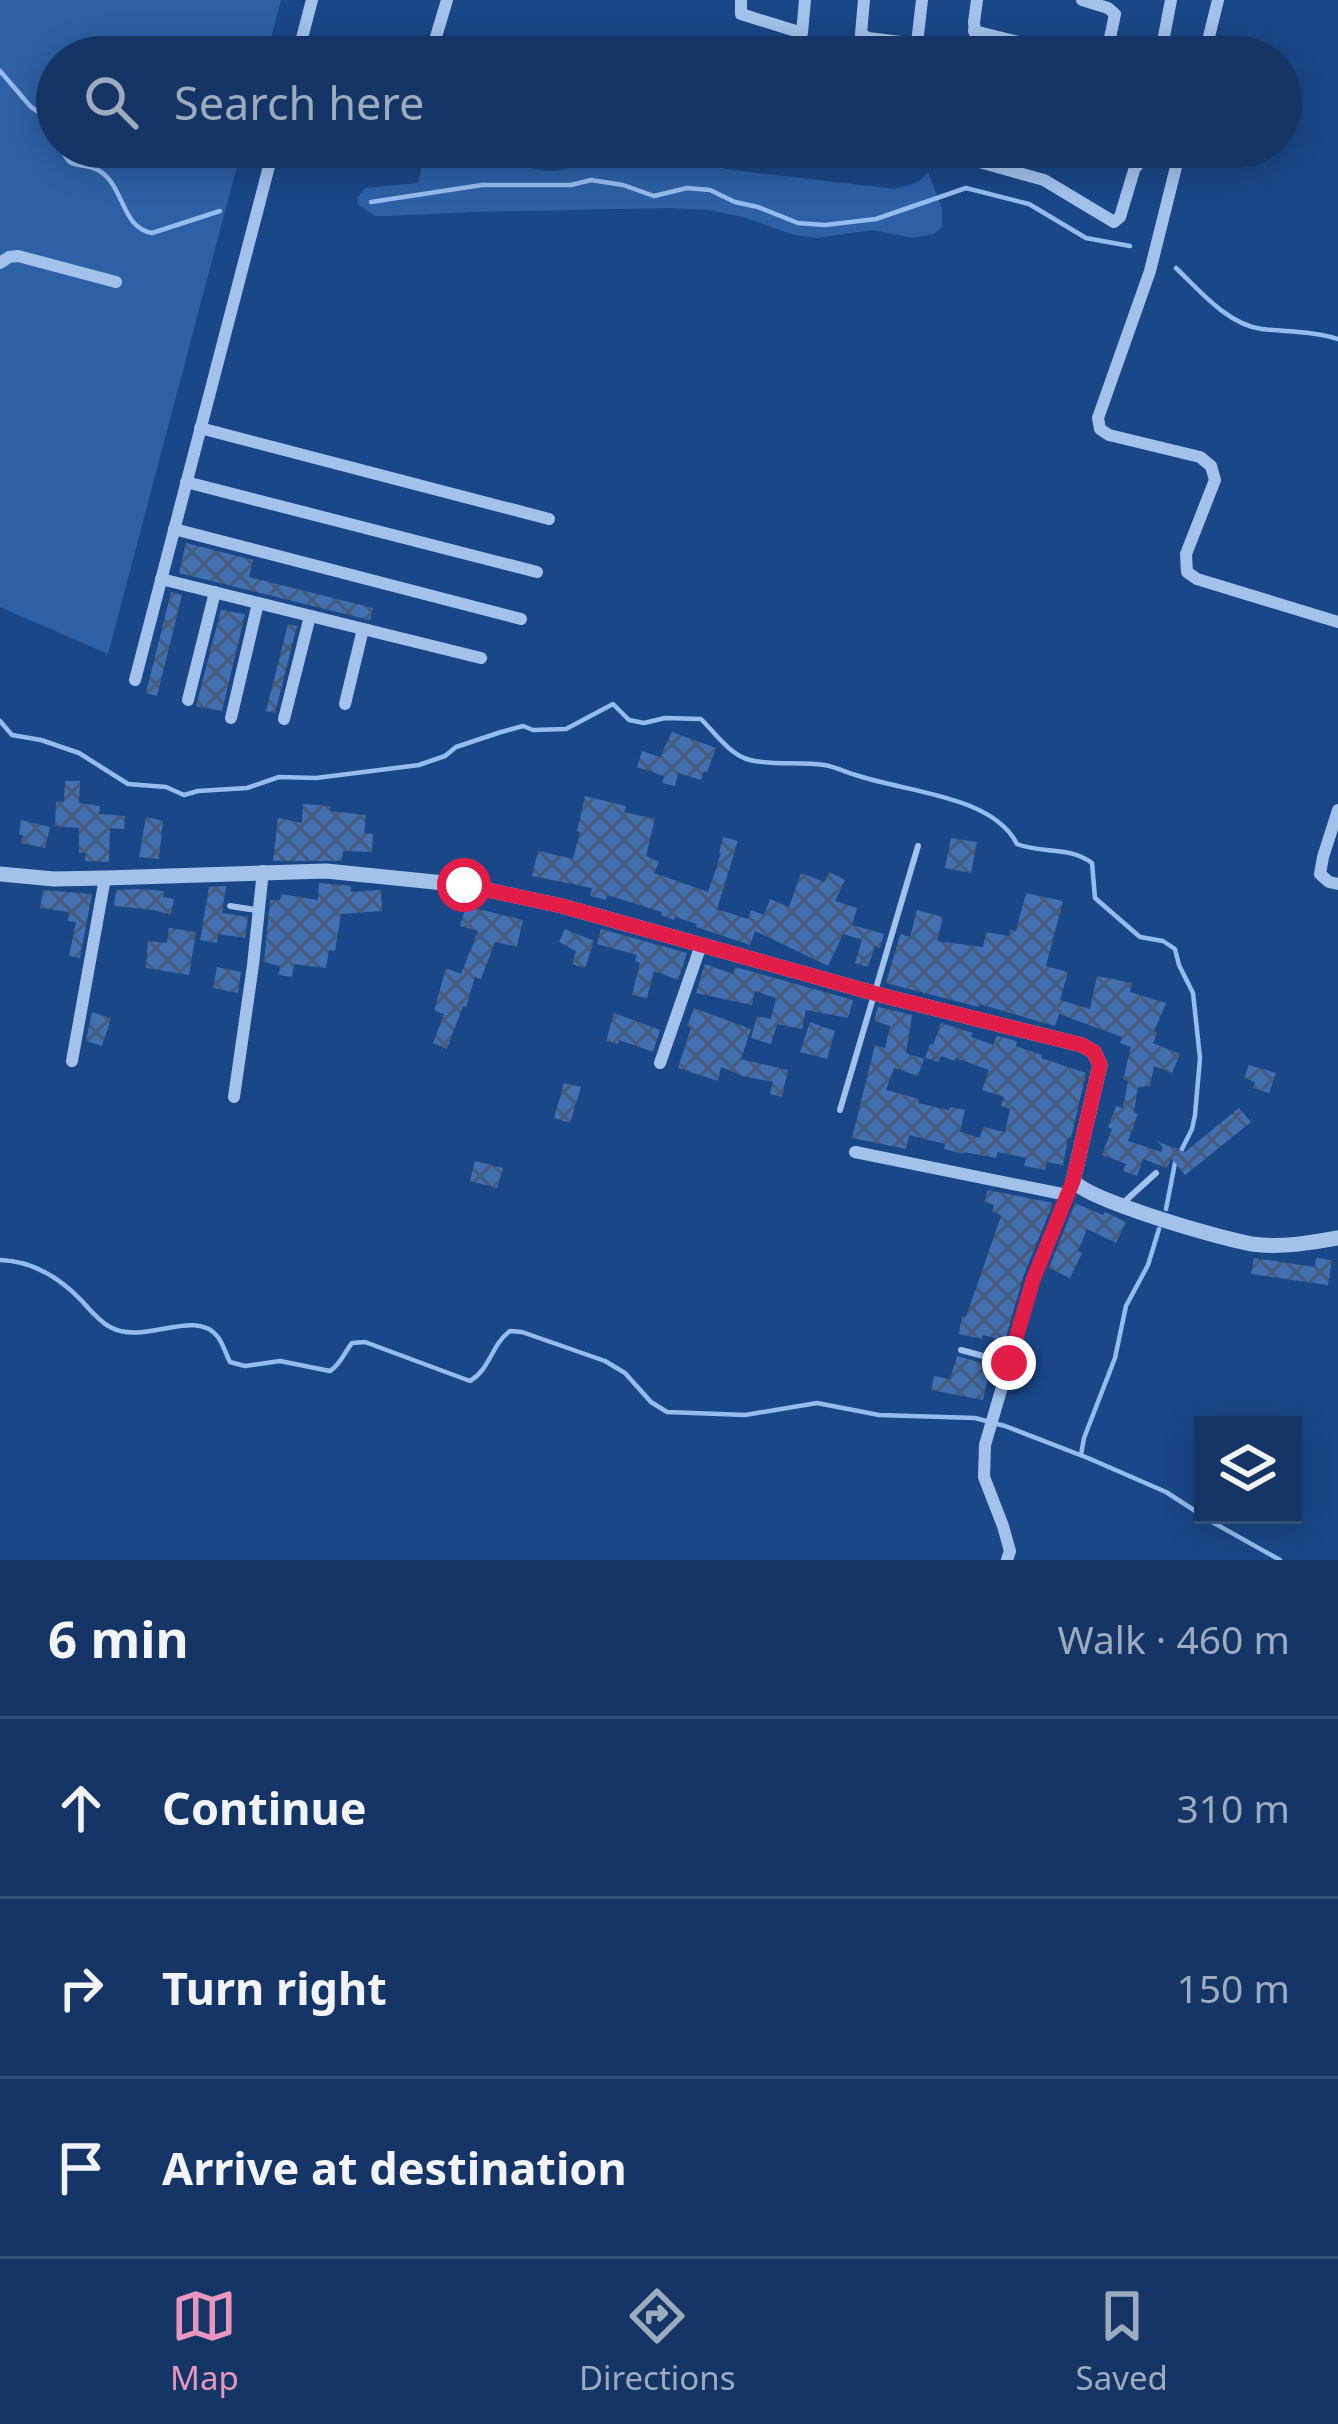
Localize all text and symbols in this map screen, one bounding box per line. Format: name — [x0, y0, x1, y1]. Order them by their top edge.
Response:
search box — [36, 36, 1302, 168]
icon: search — [78, 69, 144, 135]
text: Search here — [174, 72, 424, 133]
route start — [437, 858, 491, 912]
route end — [982, 1336, 1036, 1390]
map controls — [1194, 1416, 1302, 1524]
button: layers — [1194, 1416, 1302, 1524]
text: 6 min — [48, 1603, 189, 1673]
text: Walk · 460 m — [1057, 1612, 1290, 1665]
icon: ahead — [48, 1775, 114, 1841]
text: Continue — [162, 1777, 367, 1838]
text: 310 m — [1176, 1781, 1290, 1834]
icon: right — [48, 1955, 114, 2021]
text: Turn right — [162, 1957, 387, 2018]
text: 150 m — [1176, 1961, 1290, 2014]
icon: arrive — [48, 2135, 114, 2201]
text: Arrive at destination — [162, 2137, 627, 2198]
tab: Map — [170, 2283, 239, 2400]
tab: Directions — [579, 2283, 736, 2400]
tab: Saved — [1076, 2283, 1168, 2400]

